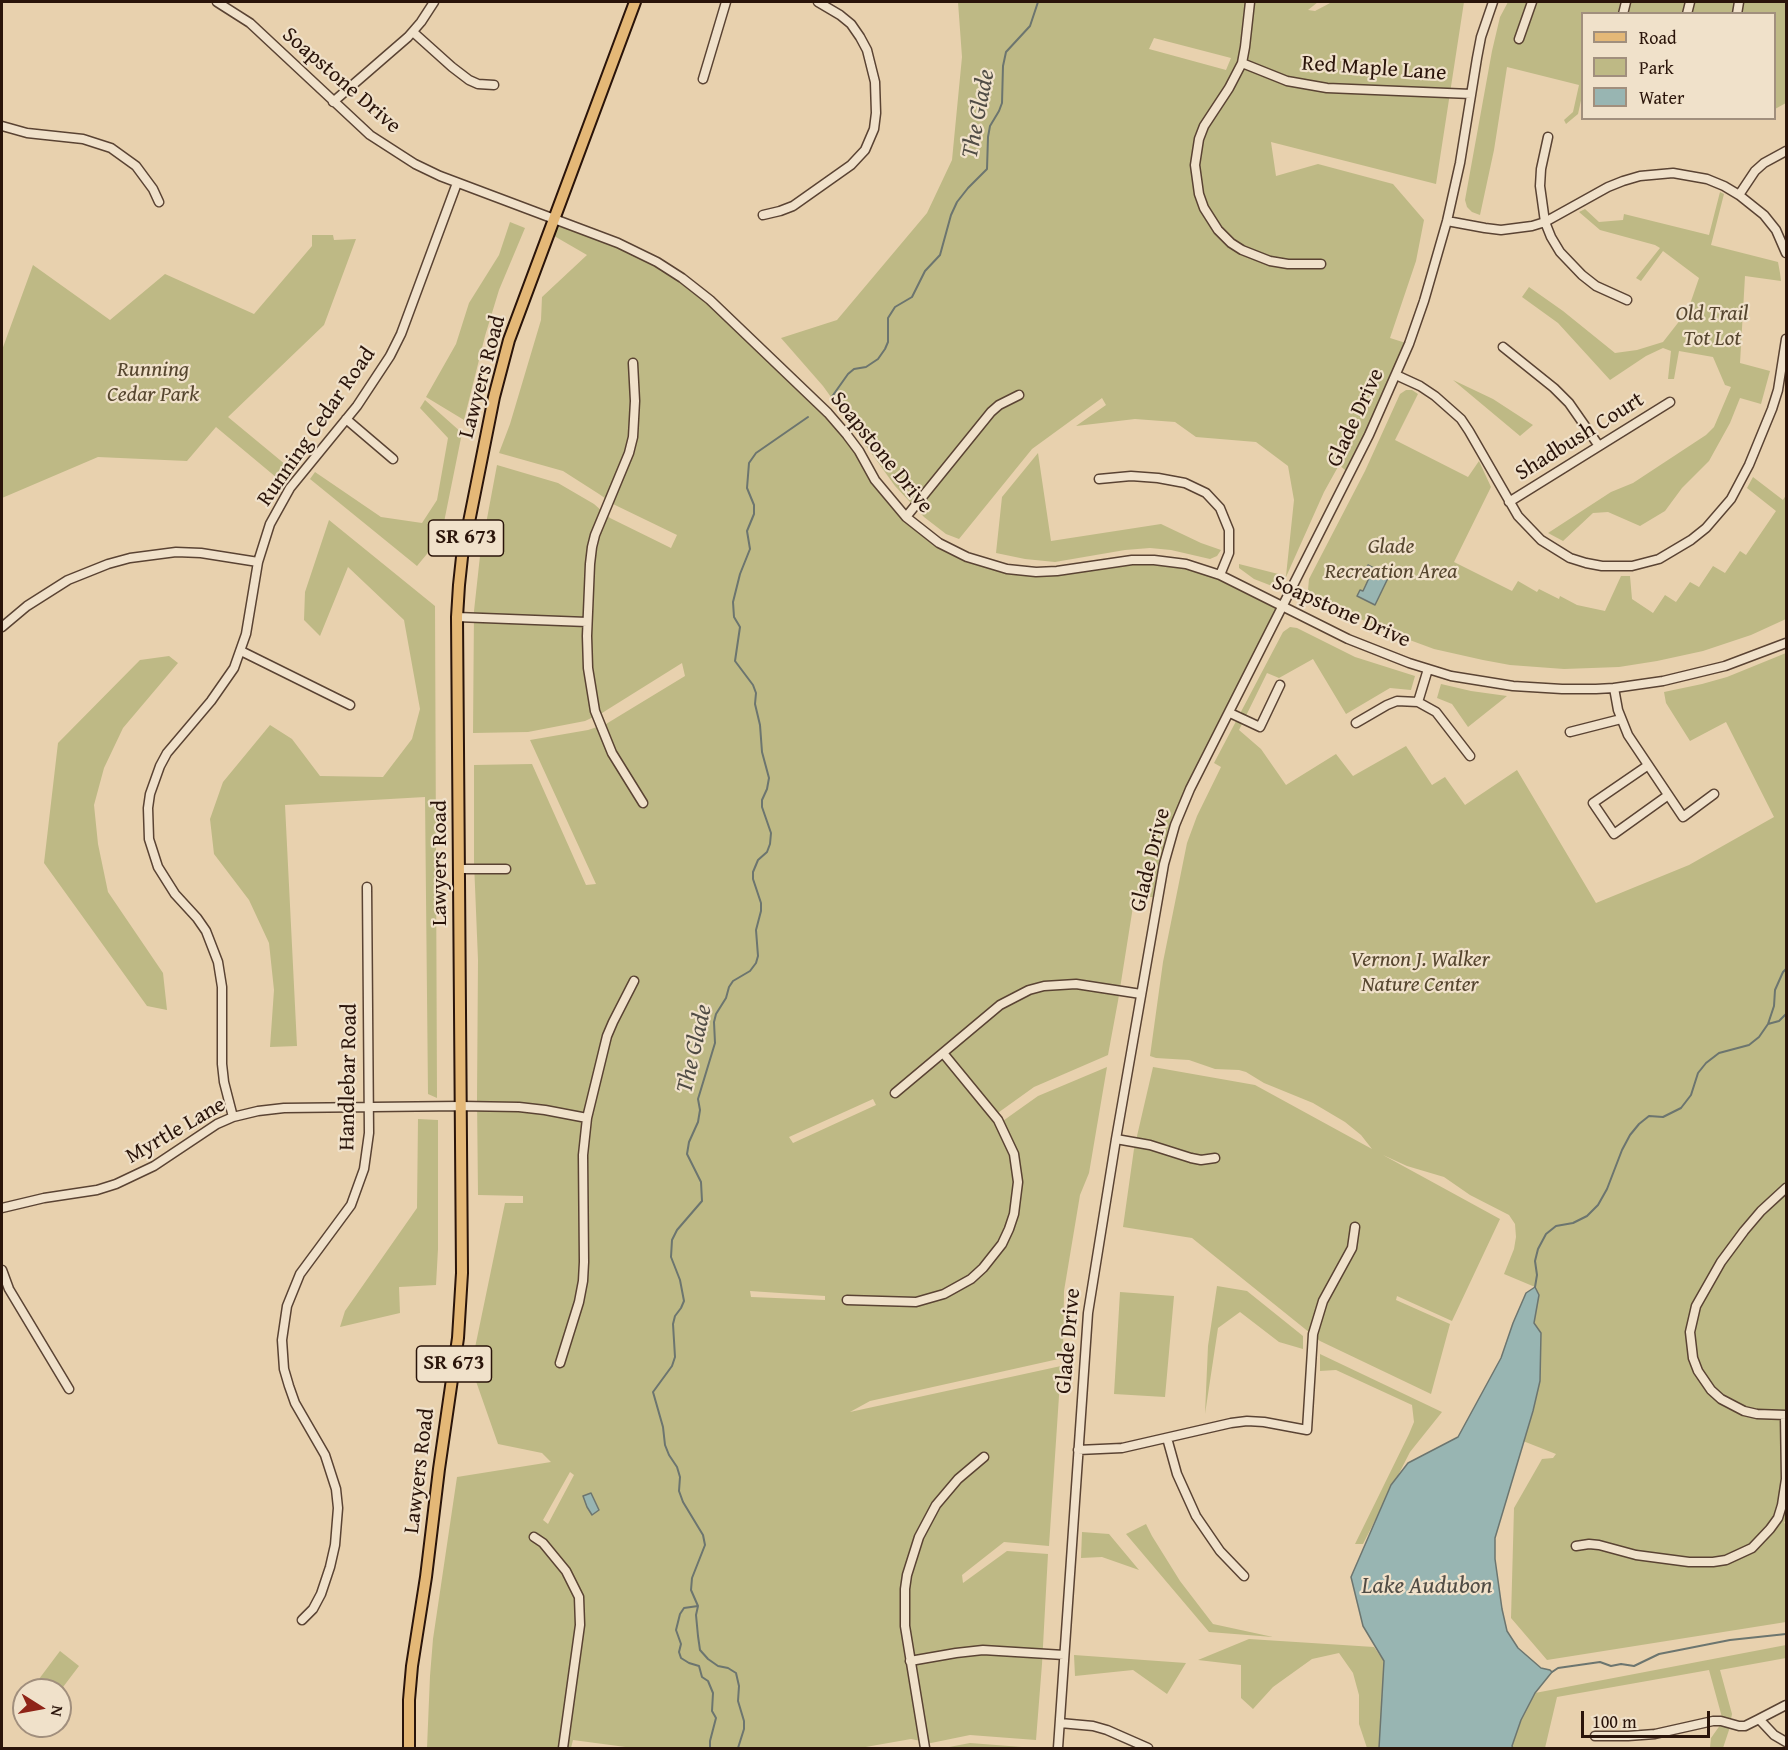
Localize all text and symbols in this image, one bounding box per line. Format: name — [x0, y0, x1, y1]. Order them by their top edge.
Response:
legend — [1581, 12, 1776, 120]
street label: Soapstone Drive — [276, 22, 406, 140]
text: Road — [1639, 24, 1677, 51]
street label: Red Maple Lane — [1301, 51, 1447, 87]
text: Park — [1639, 54, 1674, 81]
water label: The Glade — [956, 67, 1002, 161]
text: Water — [1639, 84, 1684, 111]
park label: Old Trail Tot Lot — [1676, 301, 1748, 352]
street label: Lawyers Road — [454, 313, 512, 441]
street label: Running Cedar Road — [252, 342, 382, 512]
park label: Running Cedar Park — [107, 357, 199, 408]
street label: Glade Drive — [1322, 364, 1390, 472]
street label: Soapstone Drive — [824, 387, 938, 519]
street label: Shadbush Court — [1511, 387, 1649, 487]
road number: SR 673 — [428, 520, 504, 556]
park label: Glade Recreation Area — [1325, 534, 1457, 586]
street label: Soapstone Drive — [1268, 570, 1414, 654]
street label: Lawyers Road — [427, 800, 453, 926]
street label: Glade Drive — [1125, 805, 1177, 915]
park label: Vernon J. Walker Nature Center — [1350, 947, 1490, 998]
water label: The Glade — [671, 1002, 719, 1096]
street label: Handlebar Road — [335, 1003, 363, 1151]
street label: Myrtle Lane — [121, 1092, 231, 1170]
street label: Glade Drive — [1051, 1287, 1087, 1395]
road number: SR 673 — [416, 1346, 492, 1382]
street label: Lawyers Road — [399, 1407, 441, 1535]
water label: Lake Audubon — [1362, 1573, 1492, 1601]
north arrow — [12, 1678, 72, 1738]
scale bar — [1584, 1699, 1713, 1737]
text: N — [45, 1704, 71, 1719]
text: 100 m — [1592, 1708, 1637, 1735]

